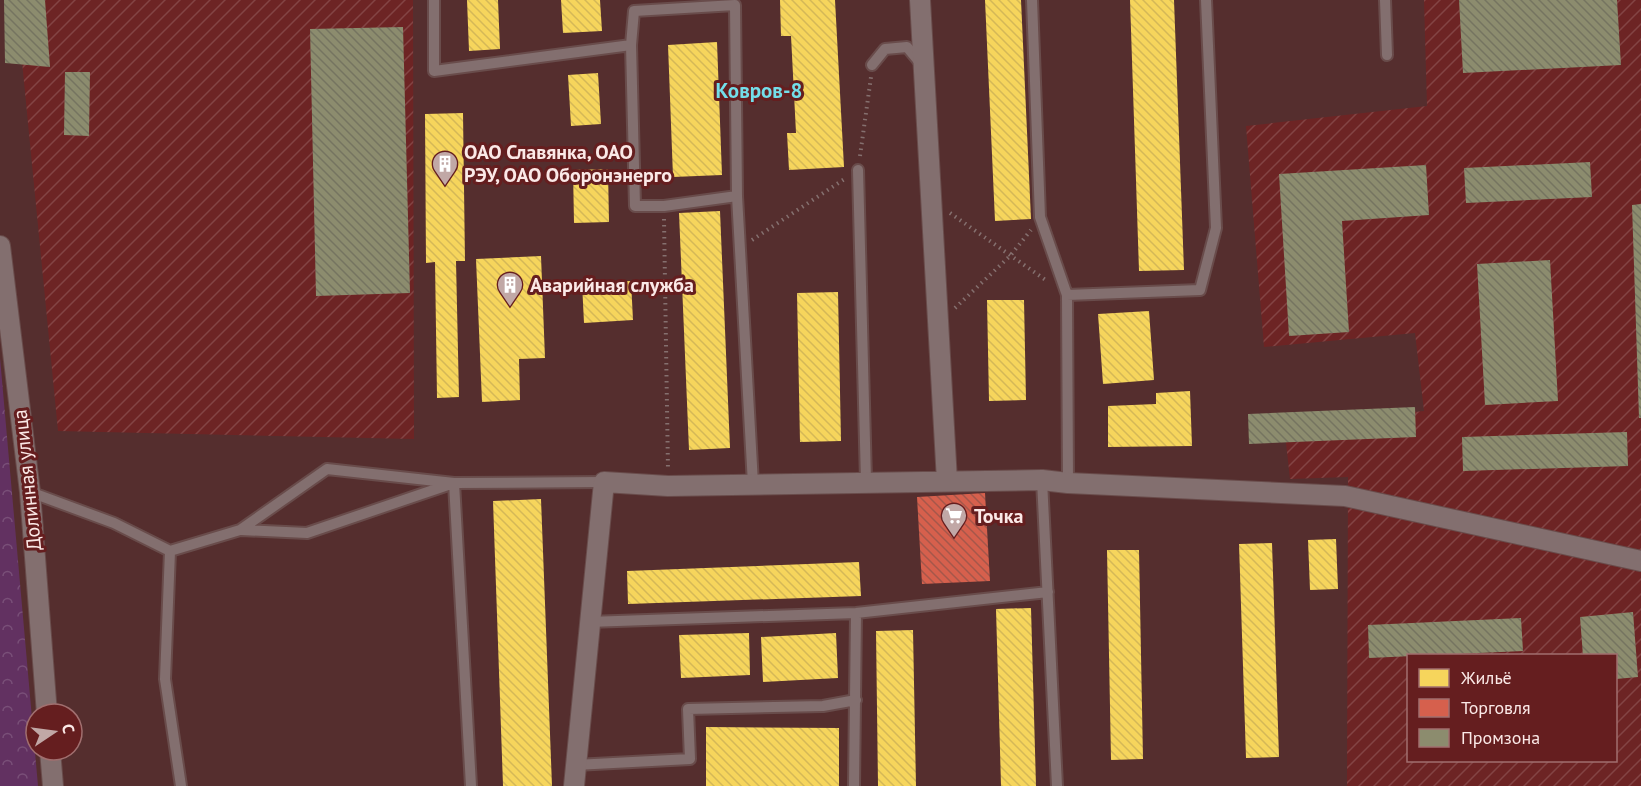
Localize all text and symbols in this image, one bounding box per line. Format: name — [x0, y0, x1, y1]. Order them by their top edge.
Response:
district label: Ковров-8 — [716, 77, 802, 104]
place label: ОАО Славянка, ОАО РЭУ, ОАО Оборонэнерго — [464, 139, 672, 188]
building icon: ОАО Славянка, ОАО РЭУ, ОАО Оборонэнерго — [430, 149, 460, 187]
building icon: Аварийная служба — [495, 270, 525, 308]
place label: Аварийная служба — [530, 272, 694, 298]
street label: Долинная улица — [7, 408, 47, 552]
supermarket icon: Точка — [939, 501, 969, 539]
place label: Точка — [974, 503, 1023, 529]
legend — [1407, 654, 1617, 762]
text: Жильё — [1460, 666, 1512, 689]
text: Торговля — [1461, 696, 1531, 719]
north arrow — [24, 702, 84, 762]
text: С — [58, 722, 79, 735]
text: Промзона — [1461, 726, 1540, 749]

